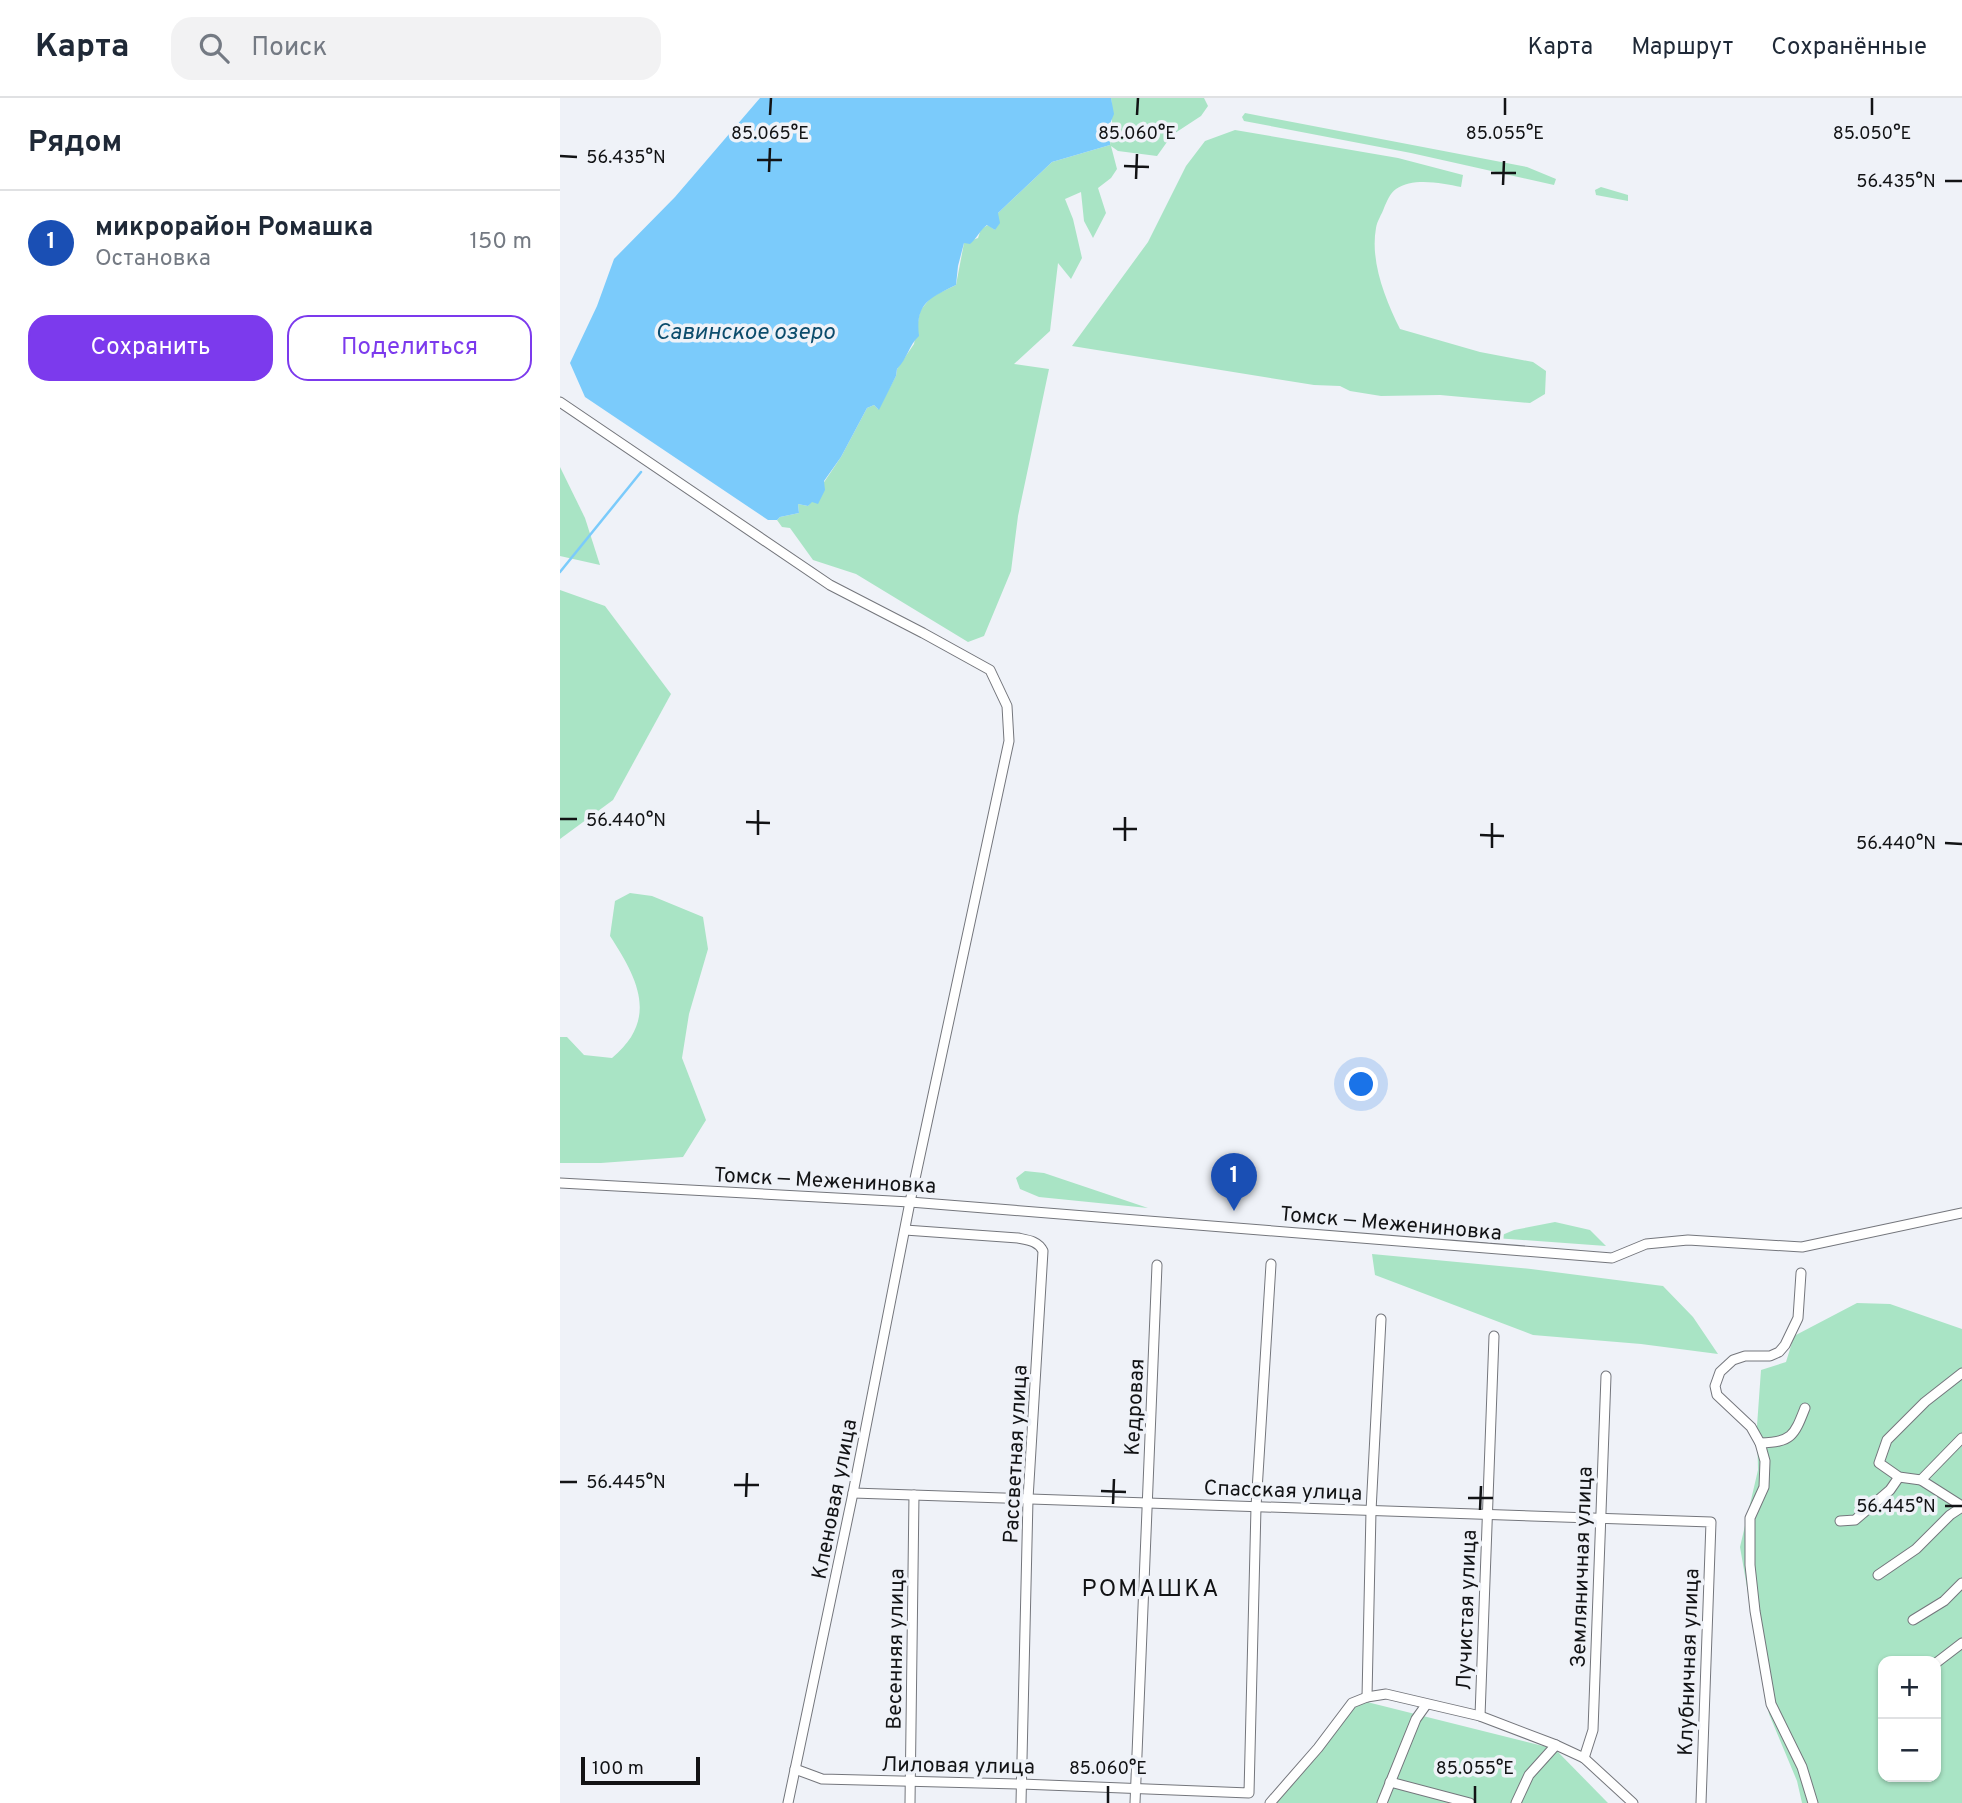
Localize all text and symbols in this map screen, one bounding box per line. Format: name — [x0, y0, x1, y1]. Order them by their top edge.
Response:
search box — [171, 17, 661, 80]
text: Карта — [35, 27, 129, 69]
icon: search — [195, 29, 233, 67]
text: Поиск — [251, 32, 327, 65]
text: Карта — [1527, 33, 1593, 63]
text: Маршрут — [1631, 33, 1733, 63]
text: Сохранённые — [1771, 33, 1927, 63]
text: 85.065°E — [731, 123, 809, 146]
text: 85.060°E — [1098, 123, 1176, 146]
text: 85.055°E — [1466, 123, 1544, 146]
text: 85.050°E — [1833, 123, 1911, 146]
text: Рядом — [28, 125, 122, 162]
text: 56.435°N — [586, 147, 666, 170]
text: 56.435°N — [1856, 171, 1936, 194]
text: микрорайон Ромашка — [95, 212, 373, 245]
text: 1 — [46, 228, 56, 257]
text: 150 m — [470, 228, 532, 257]
text: Остановка — [95, 245, 211, 274]
button: Сохранить — [28, 315, 273, 381]
button: Поделиться — [287, 315, 532, 381]
water label: Савинское озеро — [655, 319, 836, 348]
text: 56.440°N — [586, 810, 666, 833]
text: 56.440°N — [1856, 833, 1936, 856]
your location — [1344, 1067, 1378, 1101]
pin: 1 — [1211, 1153, 1257, 1211]
street label: Томск — Межениновка — [713, 1162, 937, 1201]
street label: Томск — Межениновка — [1279, 1201, 1503, 1248]
street label: Кедровая — [1119, 1358, 1152, 1456]
street label: Рассветная улица — [998, 1364, 1035, 1544]
street label: Кленовая улица — [807, 1417, 864, 1582]
street label: Земляничная улица — [1565, 1466, 1600, 1668]
text: 56.445°N — [586, 1472, 666, 1495]
street label: Спасская улица — [1203, 1475, 1363, 1508]
text: 56.445°N — [1856, 1496, 1936, 1519]
street label: Лучистая улица — [1451, 1529, 1484, 1691]
street label: Весенняя улица — [882, 1568, 911, 1730]
street label: Клубничная улица — [1673, 1568, 1706, 1756]
district label: РОМАШКА — [1081, 1575, 1221, 1605]
map controls — [1878, 1656, 1941, 1782]
button: + — [1878, 1656, 1941, 1719]
button: − — [1878, 1719, 1941, 1782]
street label: Лиловая улица — [881, 1752, 1035, 1781]
scale bar — [581, 1754, 700, 1786]
text: 100 m — [592, 1757, 644, 1781]
text: 85.060°E — [1069, 1758, 1147, 1781]
text: 85.055°E — [1436, 1758, 1514, 1781]

